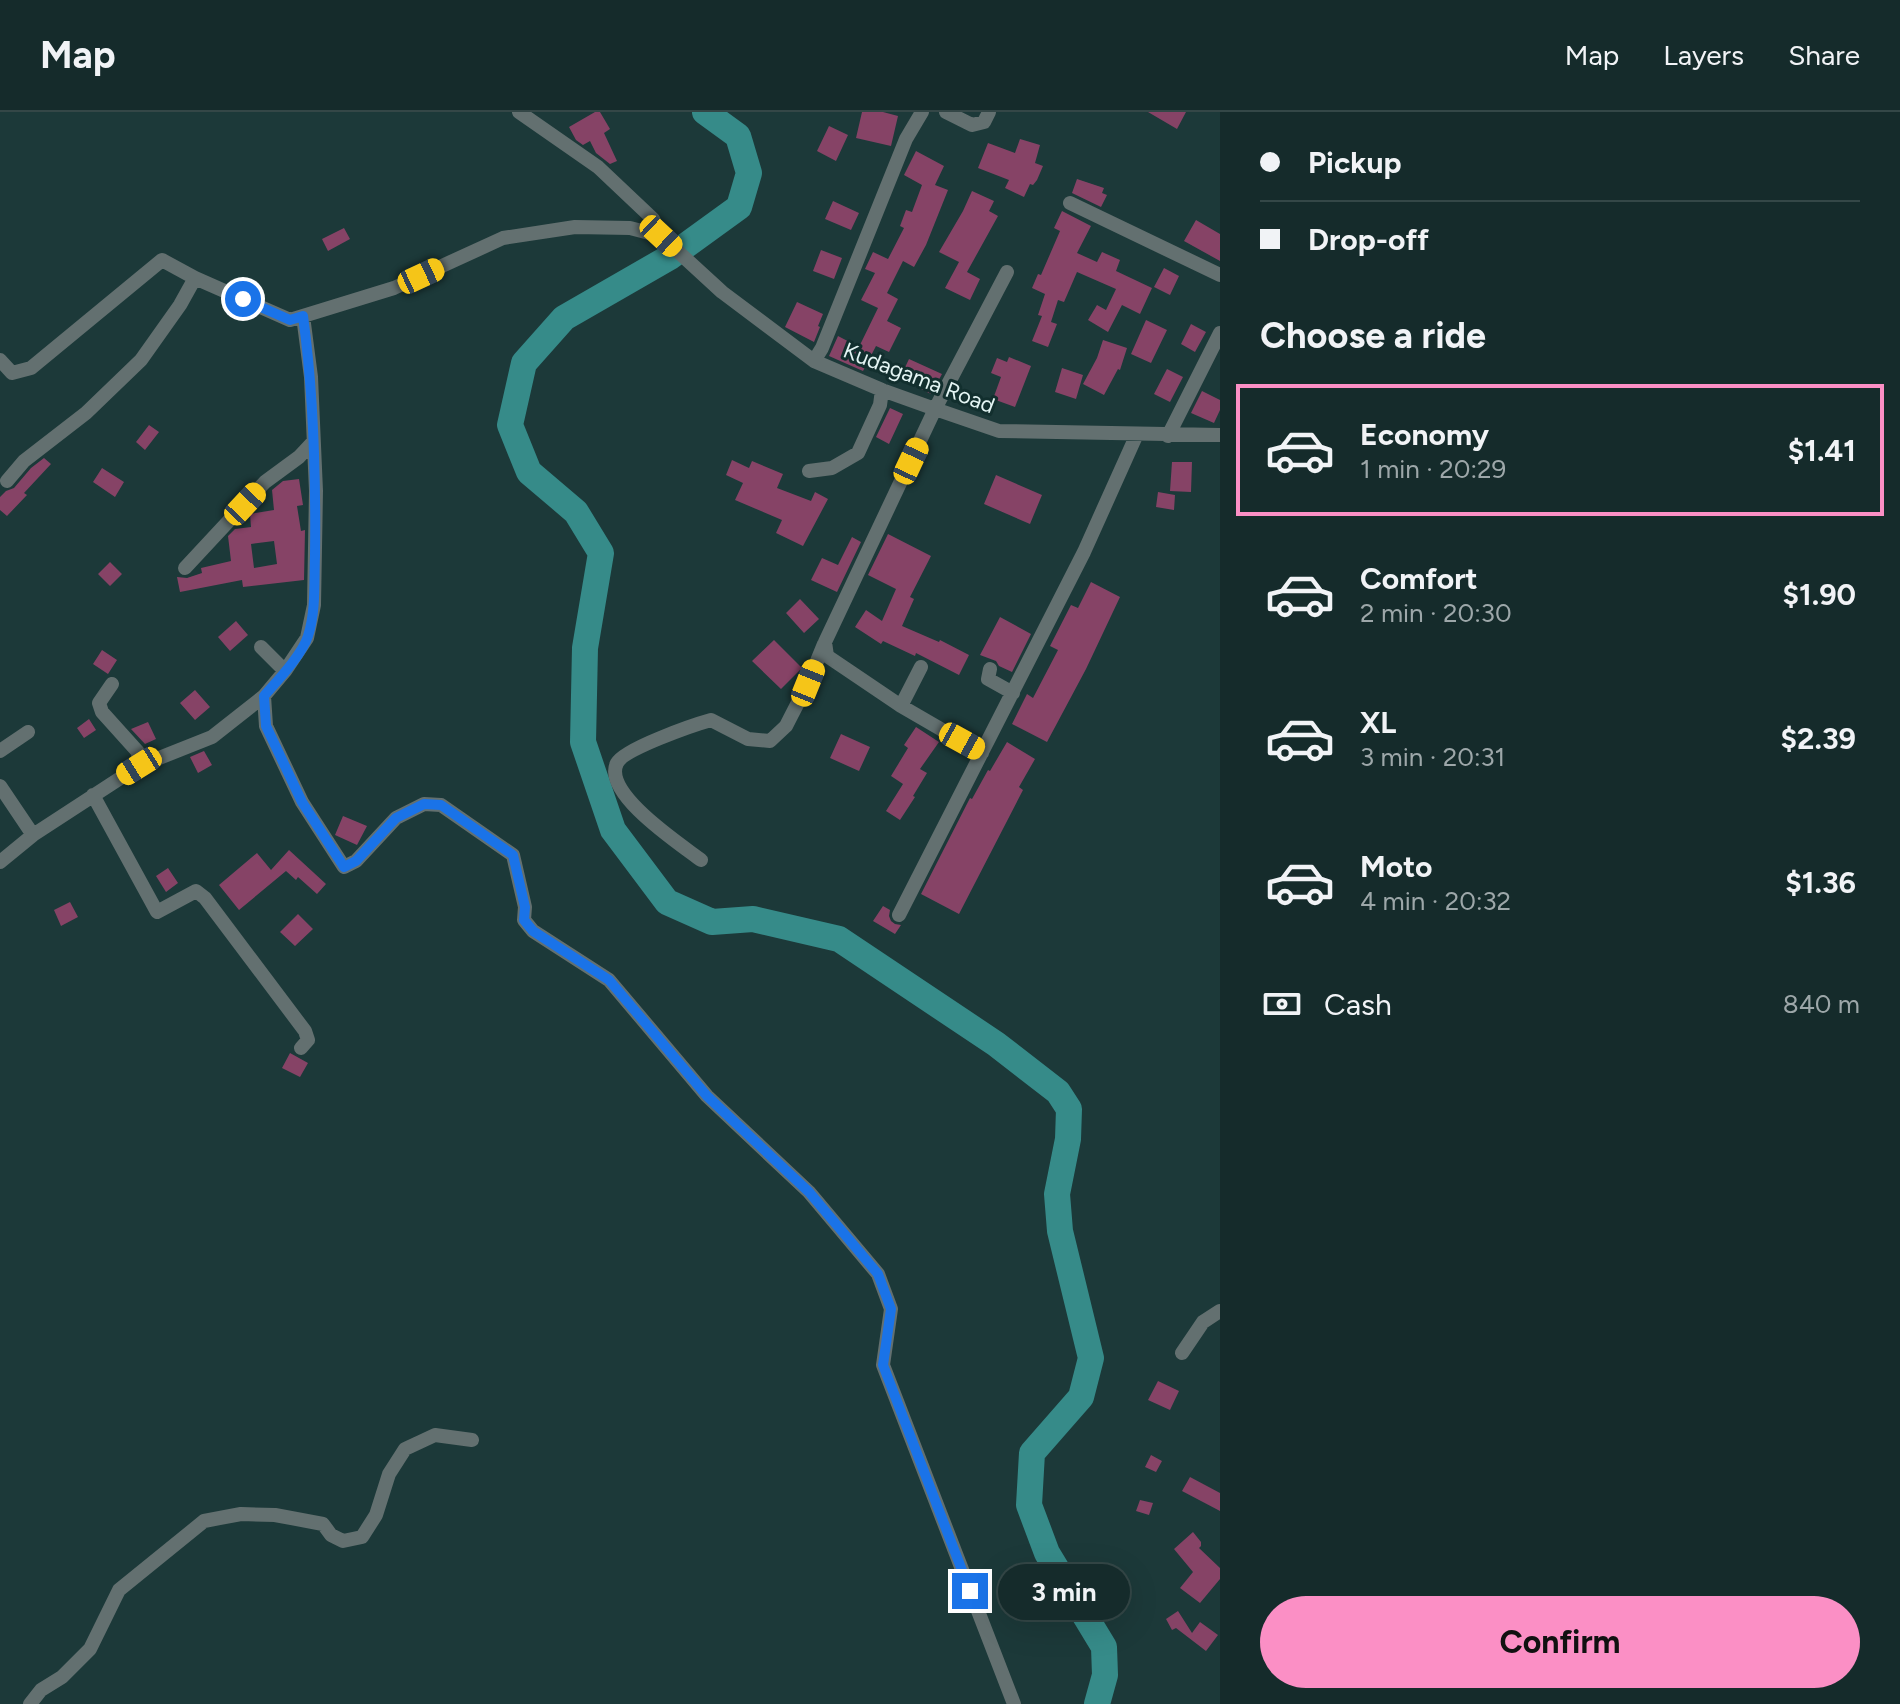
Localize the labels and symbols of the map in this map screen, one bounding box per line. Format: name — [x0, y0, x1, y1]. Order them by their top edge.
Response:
car — [635, 211, 687, 261]
car — [394, 255, 448, 297]
route start — [225, 281, 261, 317]
street label: Kudagama Road — [840, 337, 998, 419]
car — [890, 434, 932, 488]
car — [220, 478, 270, 530]
car — [788, 656, 828, 710]
car — [935, 719, 989, 763]
car — [112, 743, 166, 789]
callout: 3 min — [998, 1563, 1130, 1619]
route end — [952, 1573, 988, 1609]

